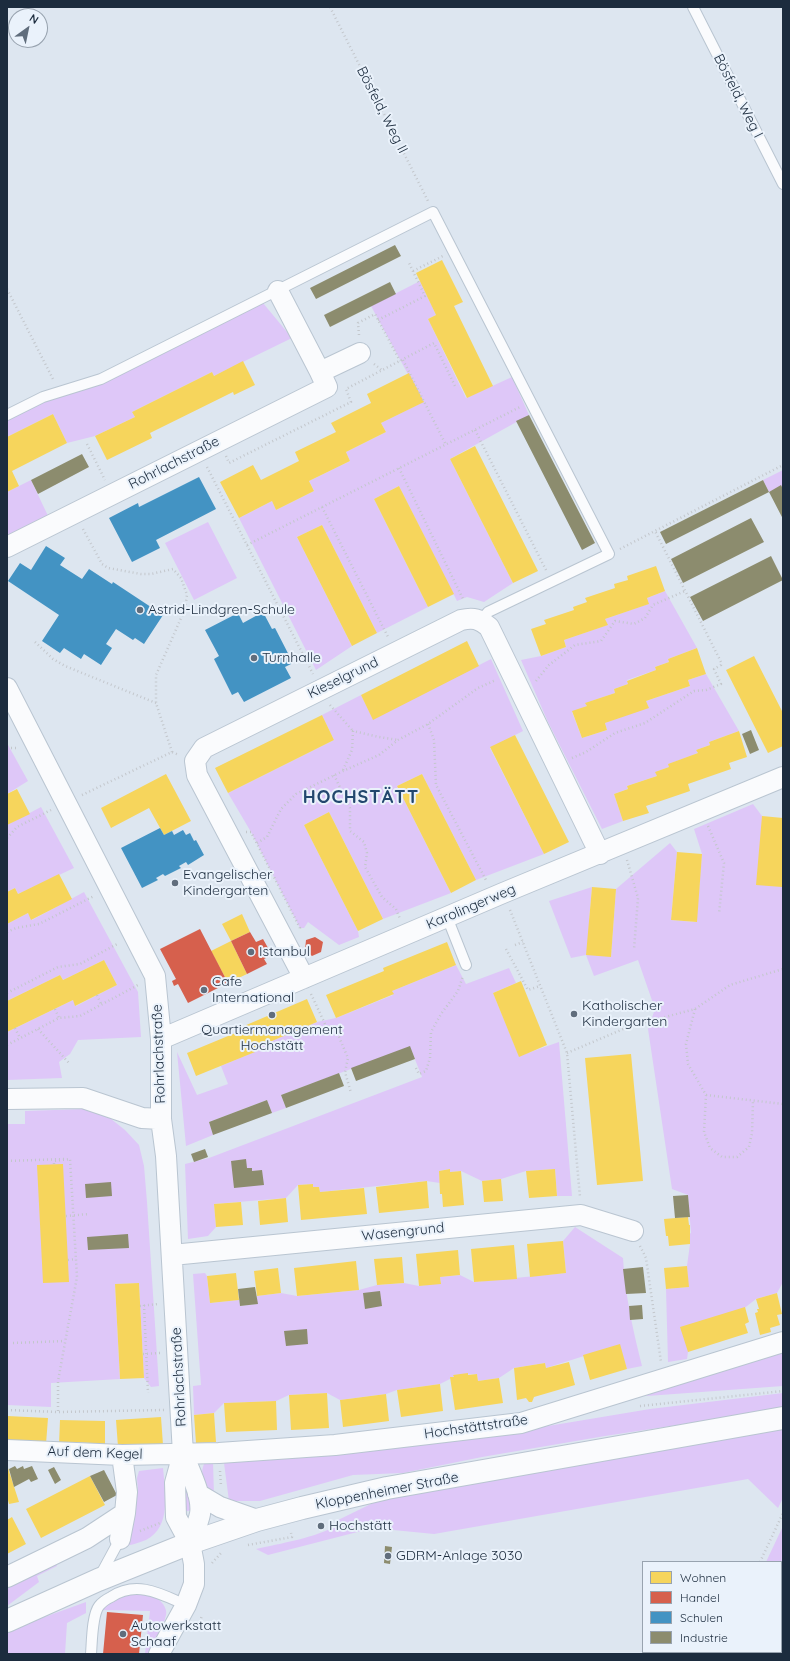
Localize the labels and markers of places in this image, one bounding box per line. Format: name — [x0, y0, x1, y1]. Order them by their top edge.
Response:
place label: Astrid-Lindgren-Schule — [148, 602, 295, 618]
marker: Astrid-Lindgren-Schule — [135, 605, 145, 615]
place label: Turnhalle — [262, 650, 321, 666]
marker: Turnhalle — [249, 653, 259, 663]
place label: Evangelischer Kindergarten — [183, 867, 272, 900]
marker: Evangelischer Kindergarten — [170, 878, 180, 888]
place label: Istanbul — [259, 944, 310, 960]
marker: Istanbul — [246, 947, 256, 957]
place label: Cafe International — [212, 974, 294, 1006]
marker: Cafe International — [199, 985, 209, 995]
place label: Katholischer Kindergarten — [582, 998, 667, 1030]
marker: Katholischer Kindergarten — [569, 1009, 579, 1019]
marker: Quartiermanagement Hochstätt — [267, 1010, 277, 1020]
place label: Quartiermanagement Hochstätt — [201, 1022, 343, 1054]
place label: Hochstätt — [329, 1518, 392, 1534]
marker: Hochstätt — [316, 1521, 326, 1531]
place label: GDRM-Anlage 3030 — [396, 1548, 523, 1564]
marker: GDRM-Anlage 3030 — [383, 1551, 393, 1561]
place label: Autowerkstatt Schaaf — [131, 1618, 222, 1650]
marker: Autowerkstatt Schaaf — [118, 1629, 128, 1639]

